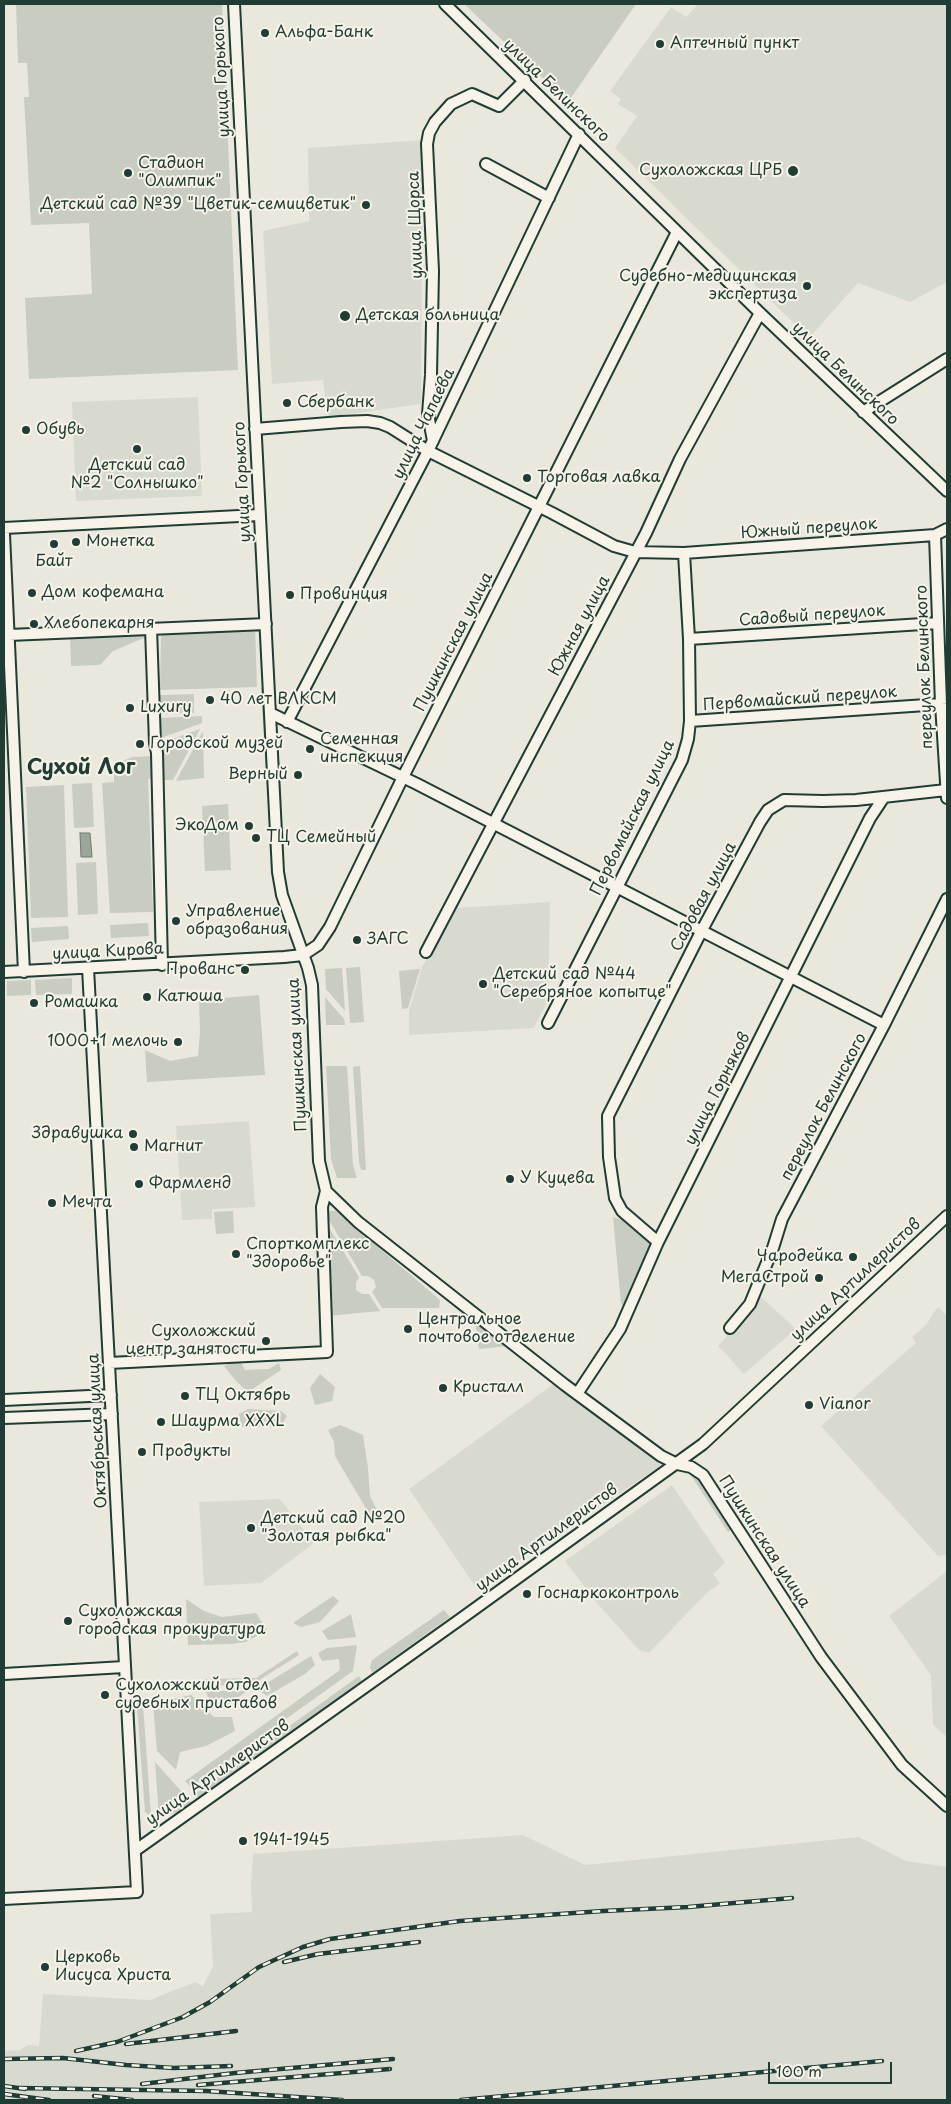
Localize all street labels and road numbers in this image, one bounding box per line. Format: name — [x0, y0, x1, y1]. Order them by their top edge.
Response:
street label: улица Горького — [209, 16, 235, 138]
street label: улица Белинского — [499, 35, 613, 147]
street label: улица Щорса — [405, 171, 427, 279]
street label: улица Белинского — [788, 318, 902, 430]
street label: улица Чапаева — [389, 365, 459, 483]
street label: улица Горького — [230, 421, 256, 543]
street label: Южный переулок — [740, 515, 878, 543]
street label: Пушкинская улица — [411, 569, 497, 715]
street label: Южная улица — [545, 573, 615, 679]
street label: переулок Белинского — [913, 585, 937, 749]
street label: Садовый переулок — [738, 601, 886, 631]
street label: Первомайский переулок — [702, 683, 898, 715]
street label: Первомайская улица — [587, 737, 679, 899]
street label: Садовая улица — [667, 839, 741, 955]
street label: улица Кирова — [52, 939, 164, 965]
street label: Пушкинская улица — [284, 978, 312, 1132]
street label: улица Горняков — [681, 1029, 755, 1149]
street label: переулок Белинского — [777, 1030, 871, 1184]
street label: улица Артиллеристов — [787, 1215, 925, 1345]
street label: Октябрьская улица — [84, 1353, 112, 1509]
street label: Пушкинская улица — [714, 1472, 814, 1612]
street label: улица Артиллеристов — [472, 1480, 622, 1596]
street label: улица Артиллеристов — [142, 1716, 294, 1830]

